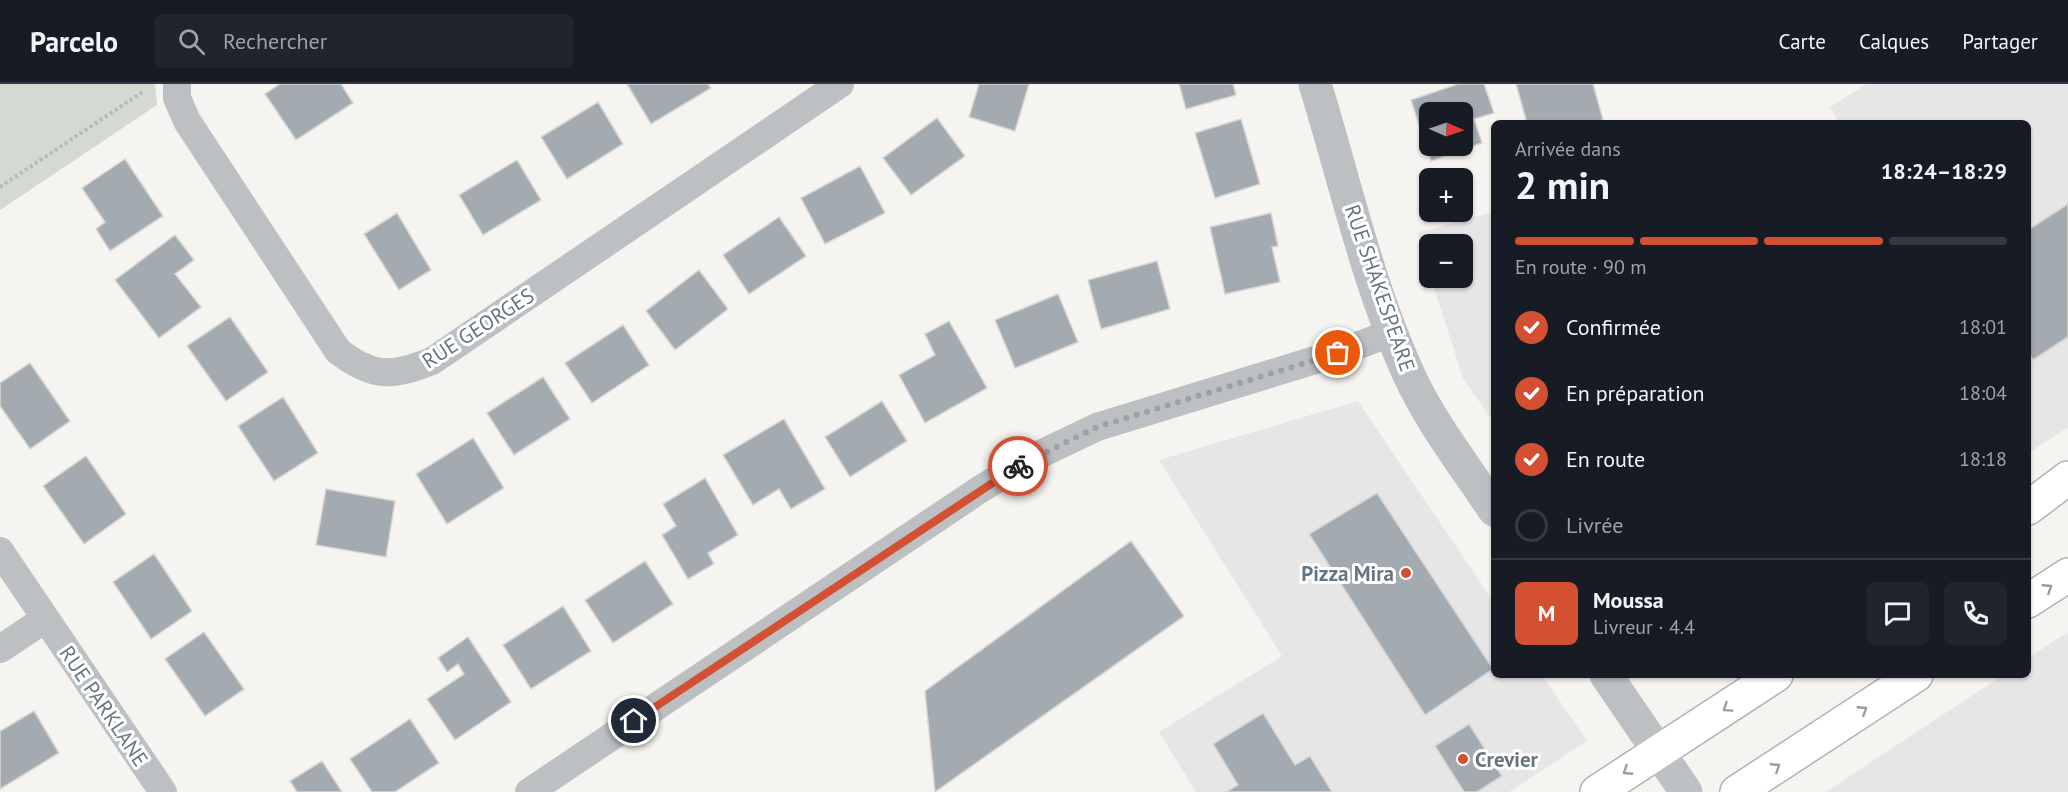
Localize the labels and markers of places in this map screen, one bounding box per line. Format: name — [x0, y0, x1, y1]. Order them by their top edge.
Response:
pin — [1312, 327, 1363, 378]
place label: Pizza Mira — [1301, 560, 1394, 587]
marker: Pizza Mira — [1399, 566, 1413, 580]
pin — [608, 695, 659, 746]
place label: Crevier — [1475, 746, 1539, 773]
marker: Crevier — [1456, 752, 1470, 766]

